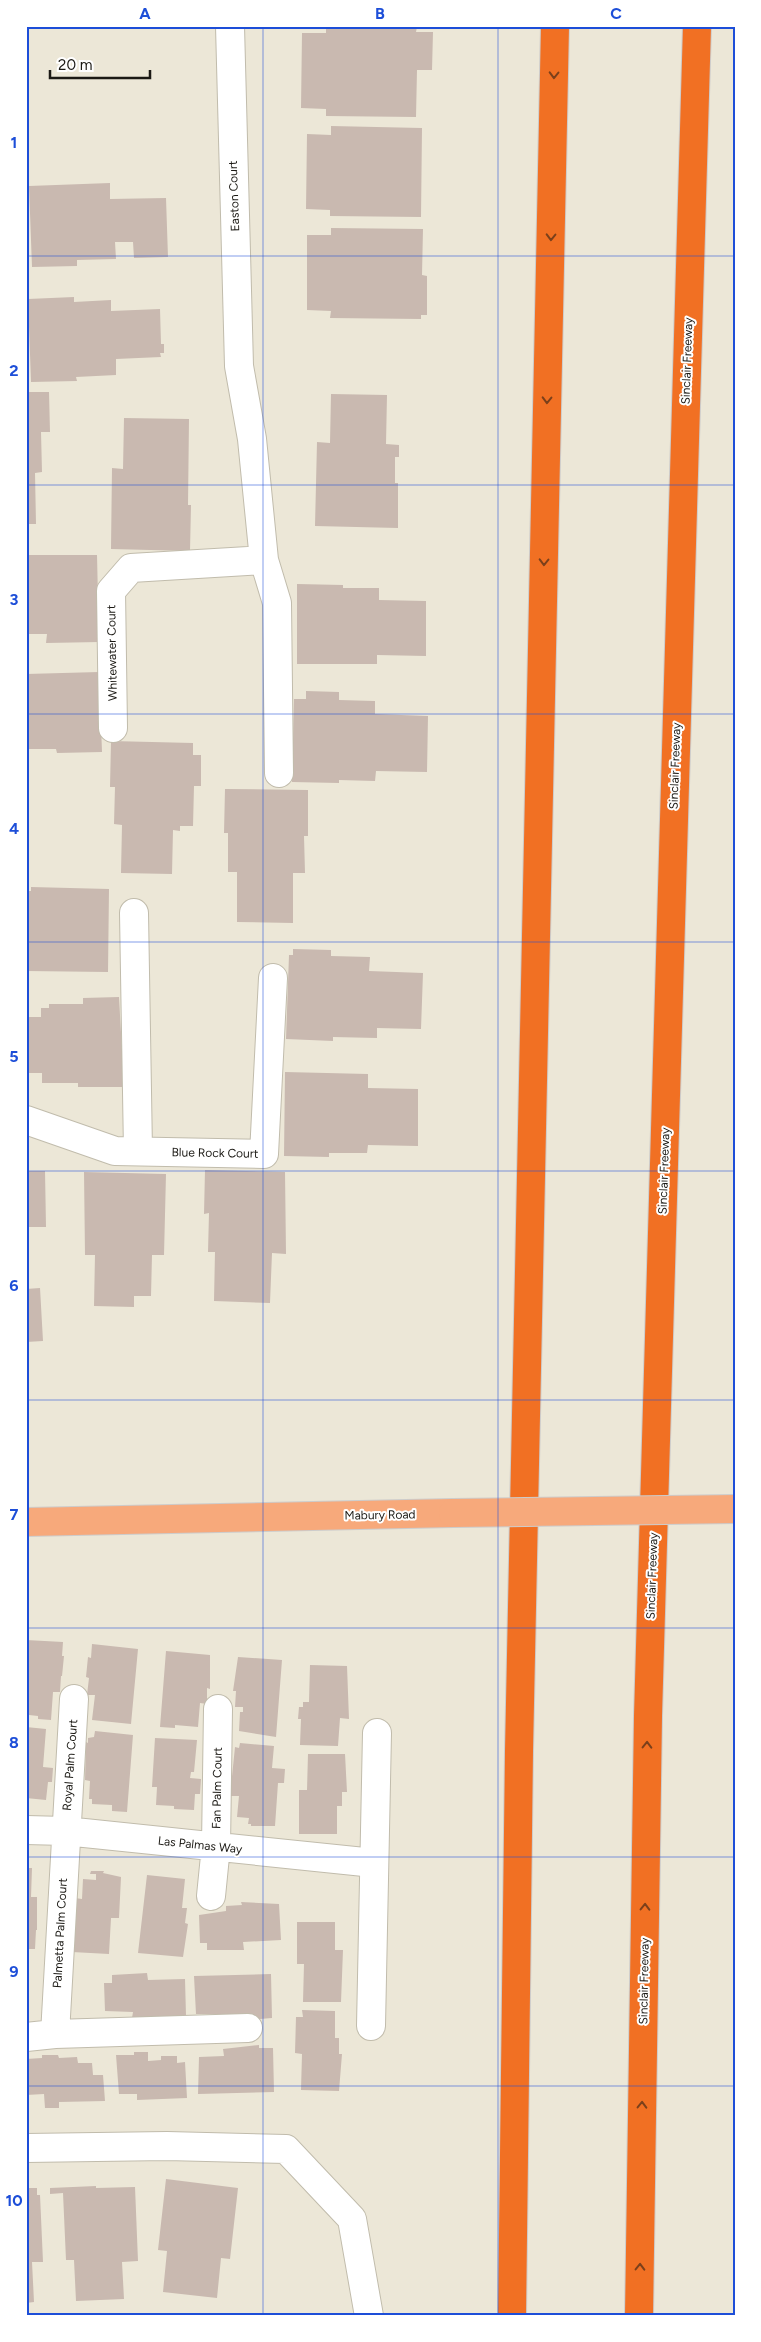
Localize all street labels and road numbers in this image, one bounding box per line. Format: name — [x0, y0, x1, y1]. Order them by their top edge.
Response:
street label: Easton Court — [226, 160, 242, 232]
street label: Sinclair Freeway — [678, 317, 696, 405]
street label: Whitewater Court — [104, 604, 120, 701]
street label: Sinclair Freeway — [666, 722, 684, 810]
street label: Sinclair Freeway — [655, 1127, 673, 1215]
street label: Blue Rock Court — [171, 1145, 259, 1161]
street label: Mabury Road — [344, 1507, 416, 1523]
street label: Sinclair Freeway — [643, 1532, 661, 1620]
street label: Royal Palm Court — [60, 1718, 80, 1811]
street label: Fan Palm Court — [209, 1746, 225, 1829]
street label: Las Palmas Way — [157, 1834, 244, 1856]
street label: Palmetta Palm Court — [50, 1877, 70, 1988]
street label: Sinclair Freeway — [636, 1937, 652, 2025]

